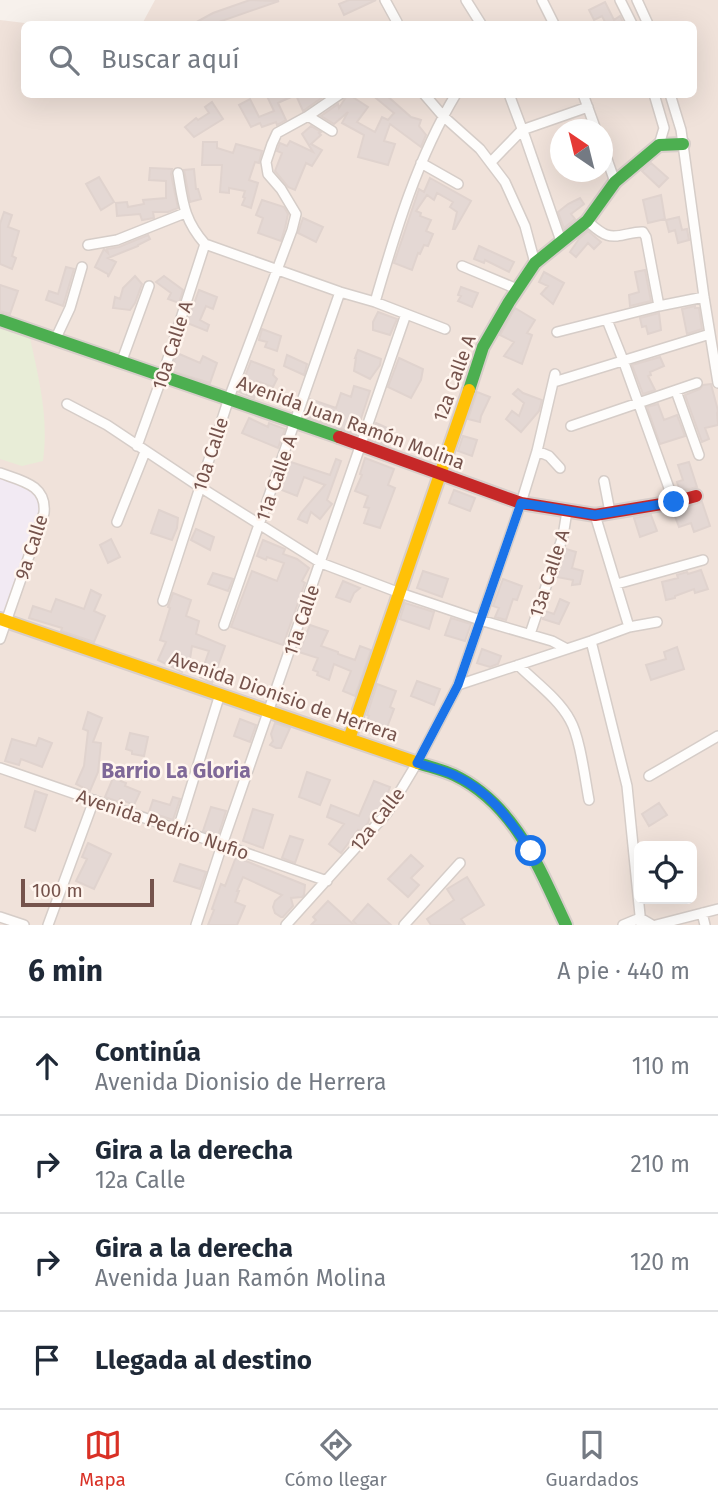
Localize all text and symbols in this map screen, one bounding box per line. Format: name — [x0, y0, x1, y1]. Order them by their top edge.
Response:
search box — [21, 21, 697, 98]
icon: search — [45, 41, 83, 79]
text: Buscar aquí — [101, 44, 239, 75]
north arrow — [550, 119, 613, 182]
street label: 10a Calle A — [147, 298, 198, 393]
street label: 12a Calle A — [428, 332, 481, 425]
street label: Avenida Juan Ramón Molina — [234, 371, 468, 474]
street label: 10a Calle — [188, 414, 233, 494]
street label: 11a Calle A — [251, 432, 302, 524]
route end — [658, 486, 689, 517]
street label: 9a Calle — [10, 512, 53, 583]
street label: 13a Calle A — [524, 526, 575, 620]
street label: 11a Calle — [279, 582, 324, 659]
street label: Avenida Dionisio de Herrera — [166, 646, 401, 747]
district label: Barrio La Gloria — [101, 758, 251, 784]
street label: 12a Calle — [345, 783, 409, 856]
street label: Avenida Pedrio Nufio — [74, 784, 252, 865]
route start — [515, 835, 546, 866]
map controls — [634, 841, 697, 904]
button: locate — [634, 841, 697, 904]
scale bar — [21, 876, 154, 908]
text: 100 m — [32, 879, 83, 902]
text: 6 min — [28, 953, 103, 989]
text: A pie · 440 m — [557, 957, 690, 985]
text: Continúa — [95, 1037, 201, 1068]
icon: ahead — [28, 1047, 66, 1085]
text: 110 m — [632, 1052, 690, 1080]
text: Avenida Dionisio de Herrera — [95, 1068, 386, 1096]
text: Gira a la derecha — [95, 1135, 293, 1166]
icon: right — [28, 1145, 66, 1183]
text: 210 m — [631, 1150, 690, 1178]
text: 12a Calle — [95, 1166, 186, 1194]
text: Gira a la derecha — [95, 1233, 293, 1264]
icon: right — [28, 1243, 66, 1281]
text: 120 m — [630, 1248, 690, 1276]
text: Avenida Juan Ramón Molina — [95, 1264, 386, 1292]
icon: arrive — [28, 1341, 66, 1379]
text: Llegada al destino — [95, 1345, 312, 1376]
tab: Mapa — [79, 1426, 126, 1491]
tab: Cómo llegar — [285, 1426, 387, 1491]
tab: Guardados — [545, 1426, 639, 1491]

